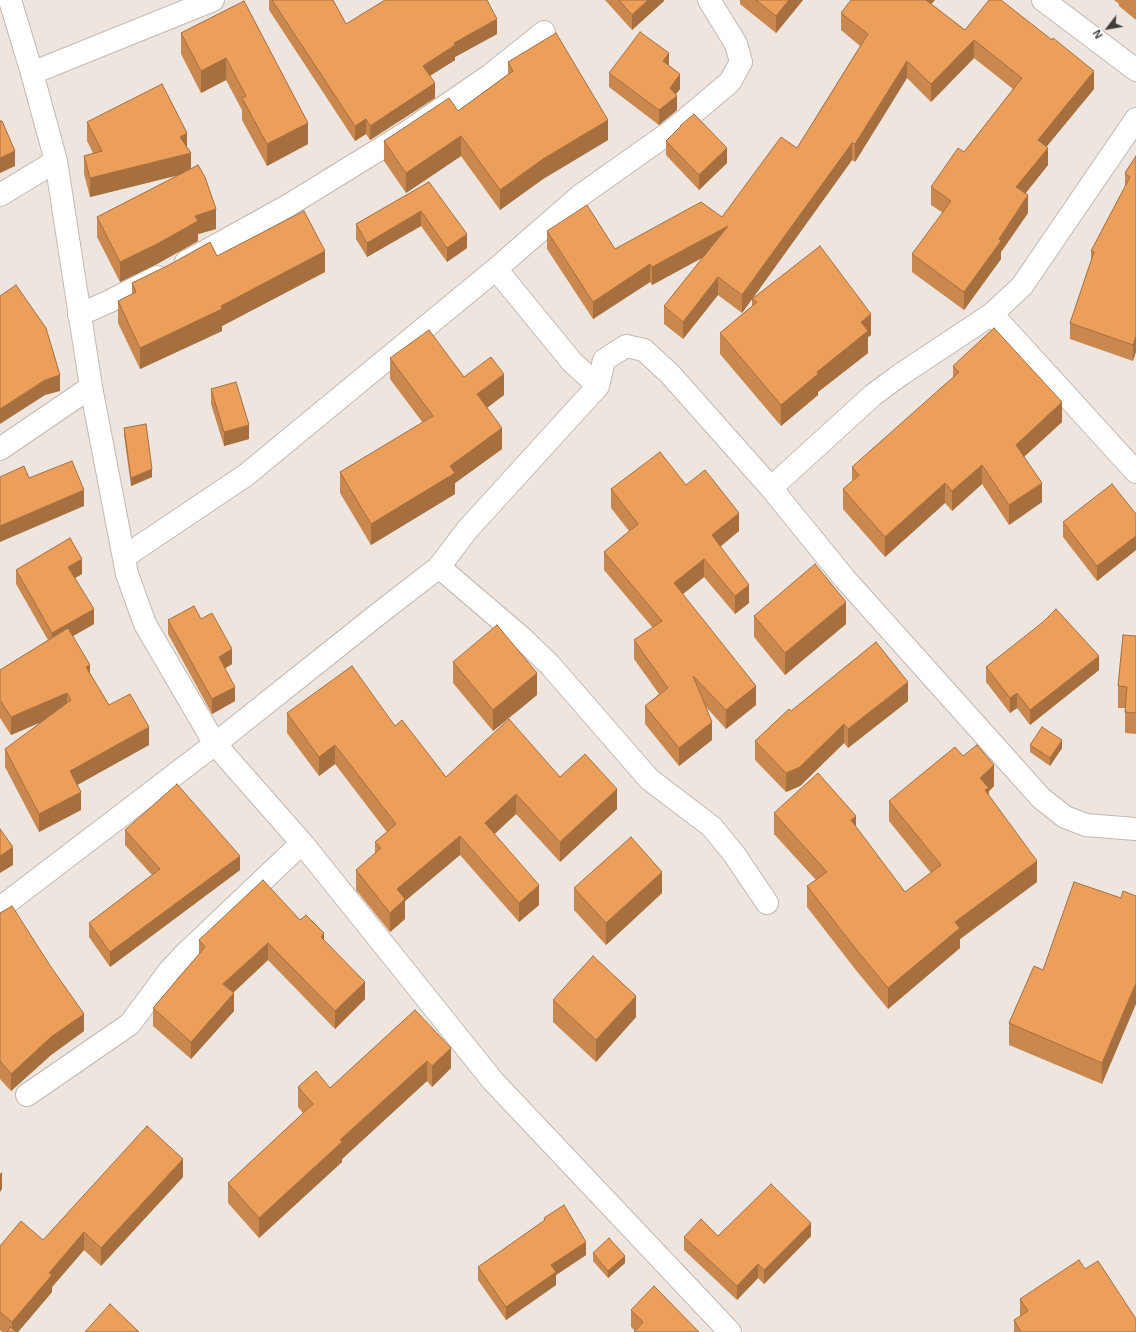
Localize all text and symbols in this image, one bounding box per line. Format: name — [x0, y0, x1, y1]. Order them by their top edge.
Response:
north arrow — [1088, 8, 1128, 48]
text: N — [1091, 28, 1105, 41]

